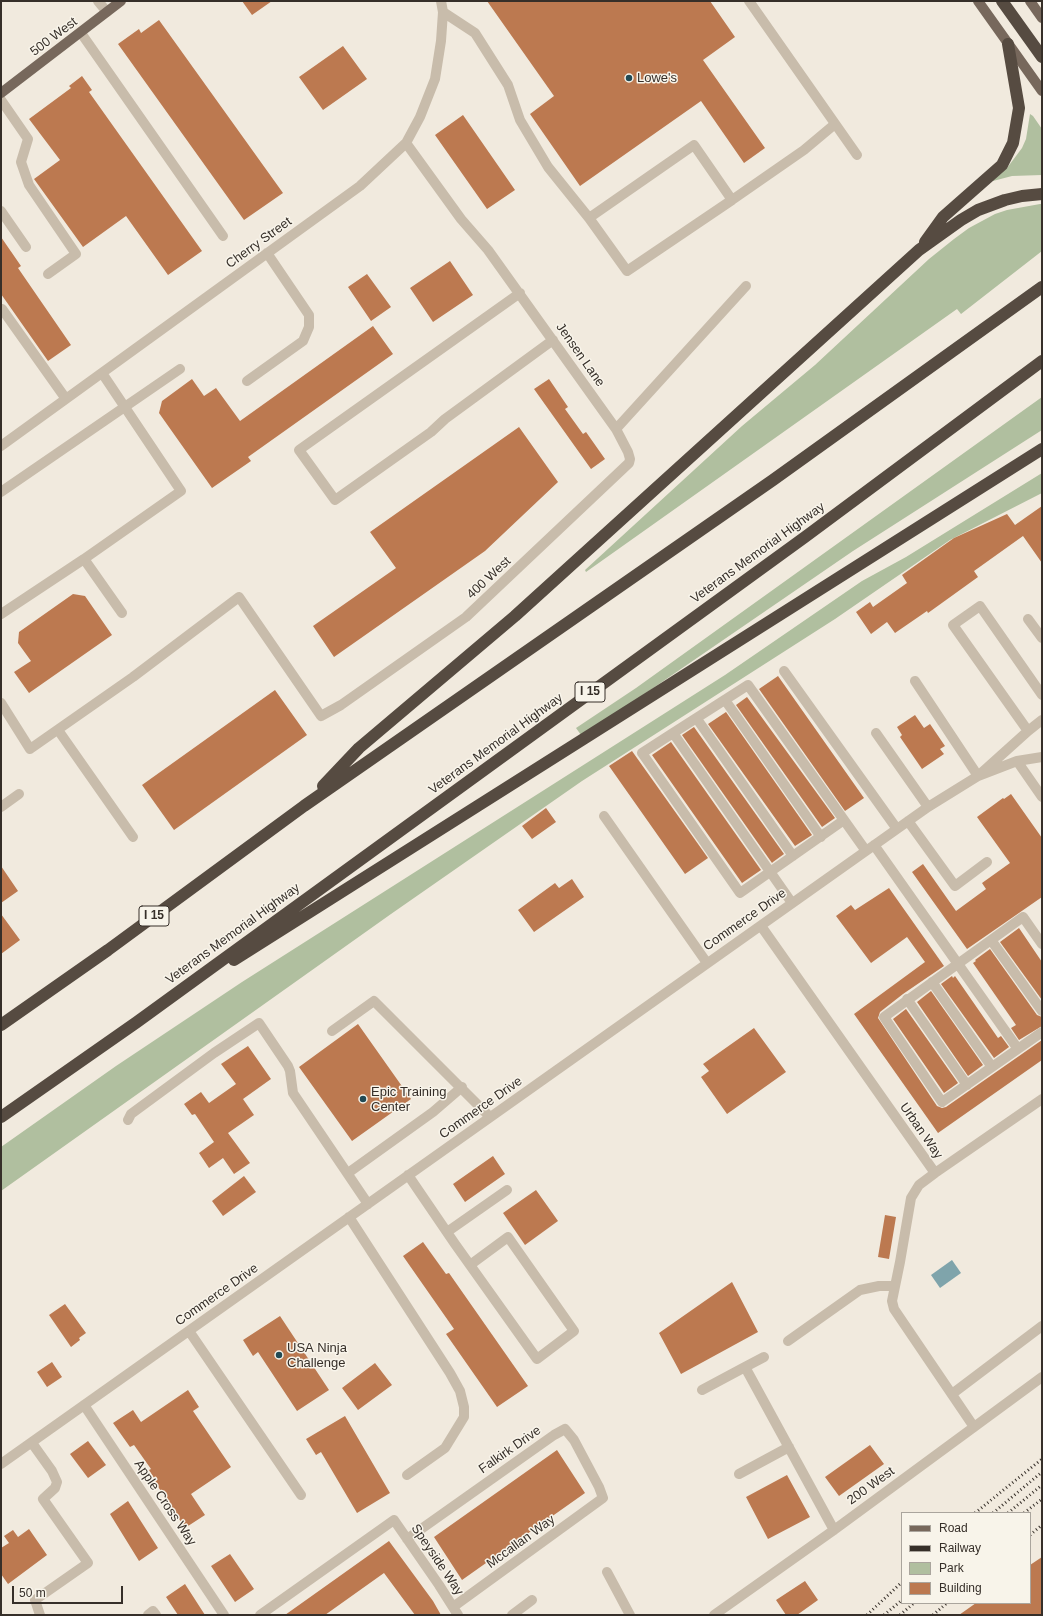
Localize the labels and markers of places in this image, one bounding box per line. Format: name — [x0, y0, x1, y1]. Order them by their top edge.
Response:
place label: Lowe's — [637, 70, 677, 86]
marker: Lowe's — [624, 73, 634, 83]
place label: Epic Training Center — [371, 1084, 446, 1115]
marker: Epic Training Center — [358, 1094, 368, 1104]
place label: USA Ninja Challenge — [287, 1340, 347, 1371]
marker: USA Ninja Challenge — [274, 1350, 284, 1360]

